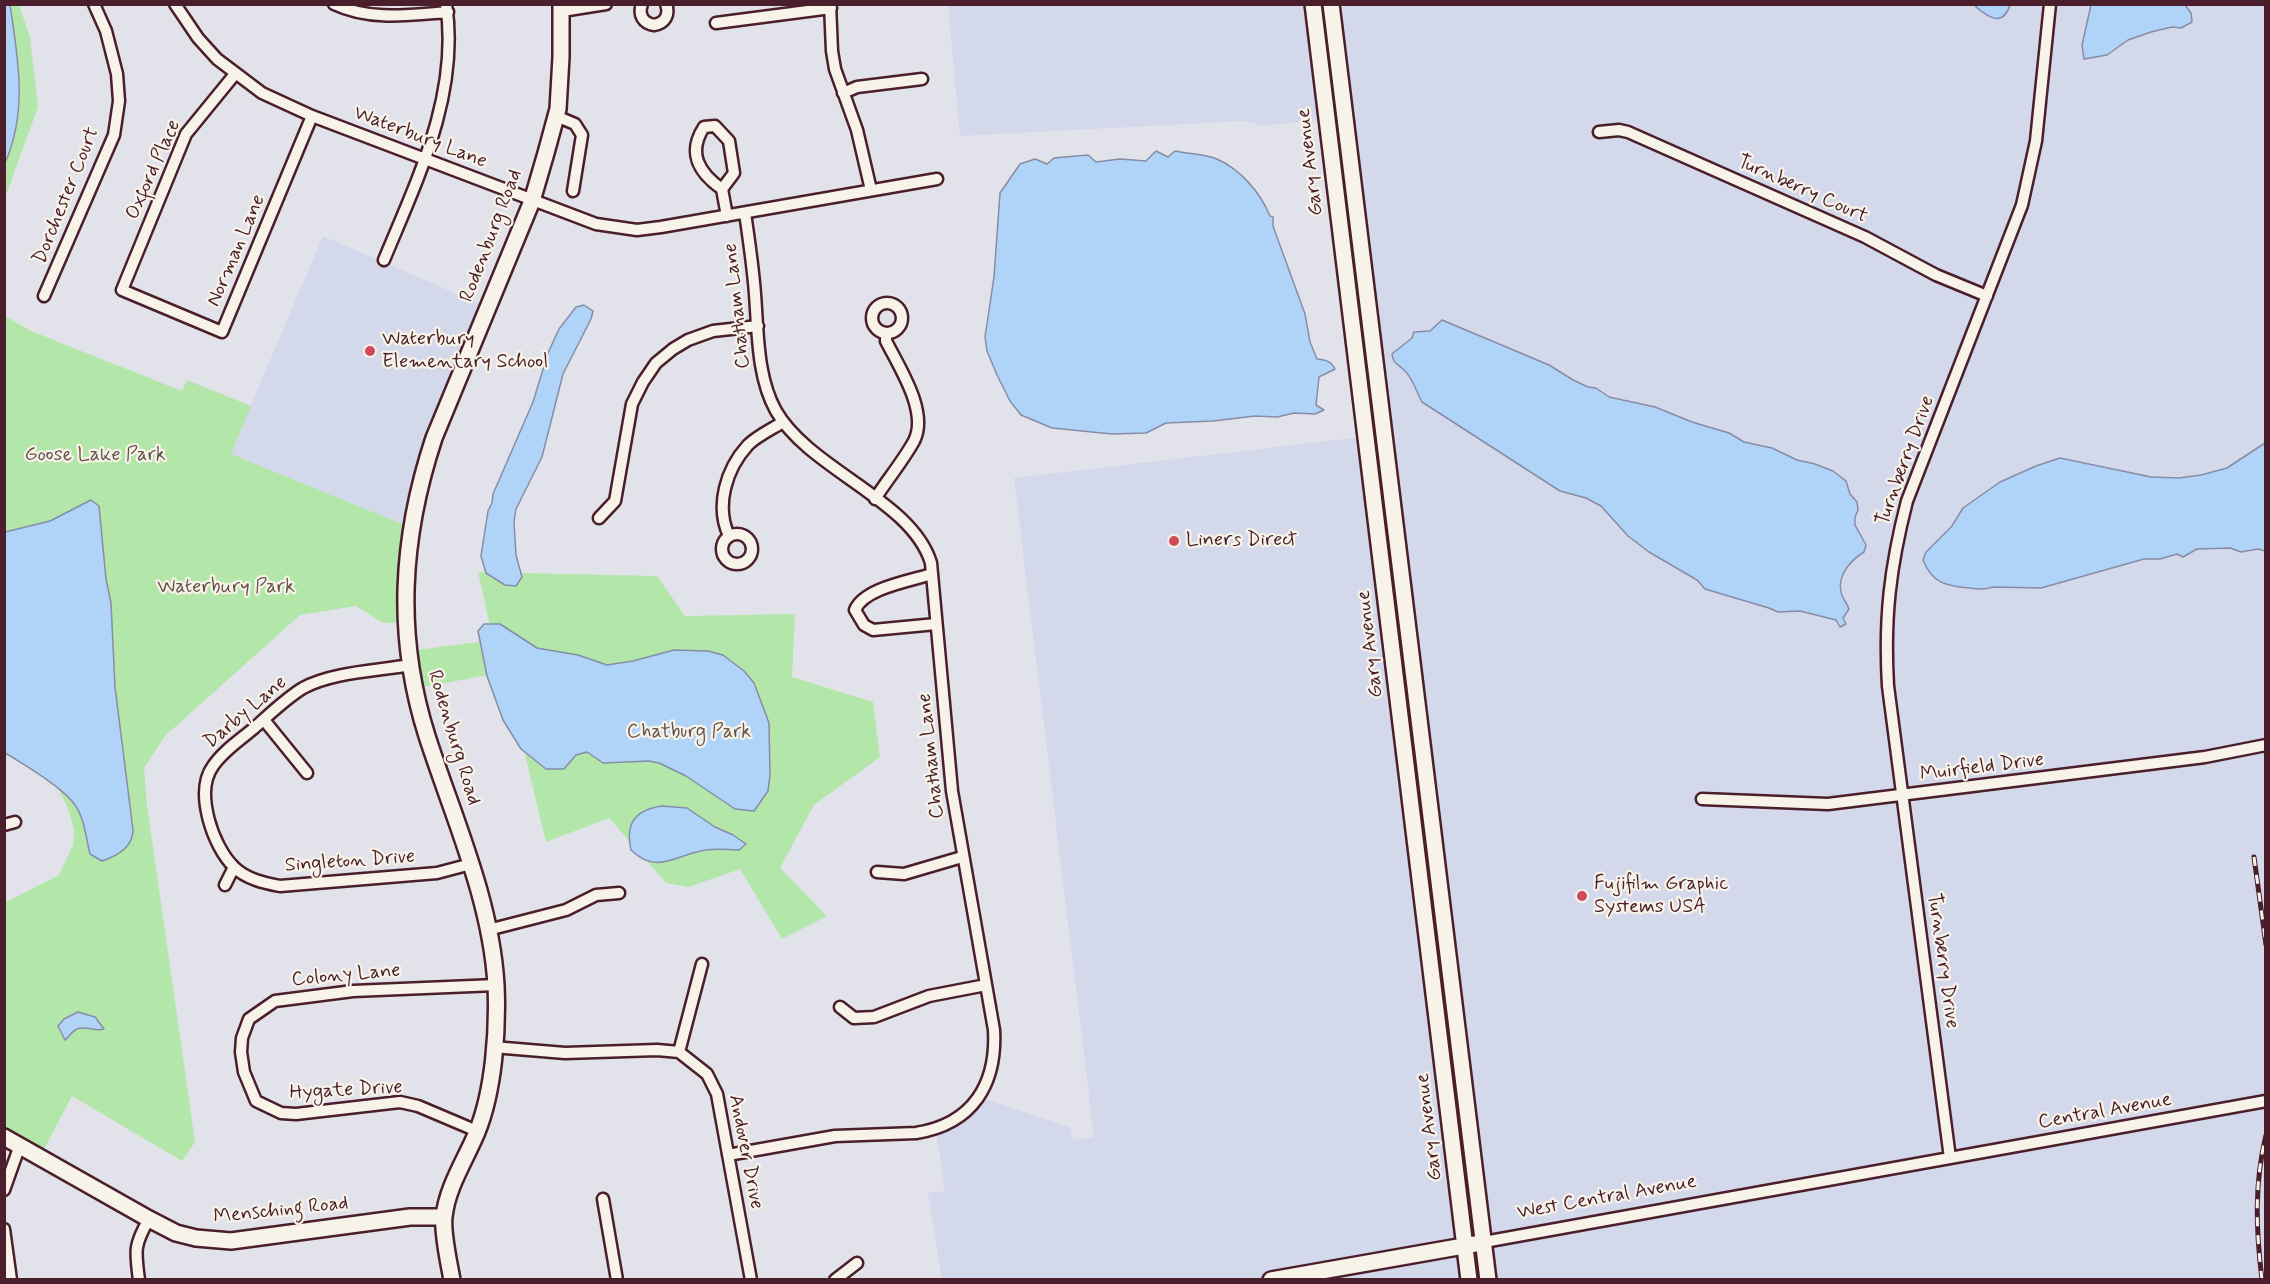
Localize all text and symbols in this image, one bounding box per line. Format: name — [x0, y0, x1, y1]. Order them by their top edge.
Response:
street label: Waterbury Lane — [350, 102, 490, 174]
street label: Gary Avenue — [1292, 107, 1330, 217]
street label: Oxford Place — [121, 116, 187, 224]
street label: Dorchester Court — [29, 124, 105, 268]
street label: Turnberry Court — [1733, 150, 1871, 230]
street label: Rodenburg Road — [456, 166, 528, 306]
street label: Norman Lane — [203, 191, 271, 311]
street label: Chatham Lane — [719, 242, 757, 370]
place label: Waterbury Elementary School — [382, 328, 548, 375]
marker: Waterbury Elementary School — [363, 344, 377, 358]
street label: Turnberry Drive — [1871, 393, 1941, 529]
park label: Goose Lake Park — [24, 444, 166, 468]
place label: Liners Direct — [1186, 529, 1297, 553]
marker: Liners Direct — [1167, 534, 1181, 548]
park label: Waterbury Park — [157, 576, 295, 600]
street label: Gary Avenue — [1352, 589, 1390, 699]
street label: Rodenburg Road — [421, 668, 485, 808]
street label: Darby Lane — [200, 671, 292, 755]
street label: Chatham Lane — [913, 692, 951, 820]
park label: Chatburg Park — [627, 721, 751, 745]
street label: Muirfield Drive — [1919, 748, 2045, 788]
street label: Singleton Drive — [284, 845, 416, 879]
place label: Fujifilm Graphic Systems USA — [1594, 873, 1728, 920]
marker: Fujifilm Graphic Systems USA — [1575, 889, 1589, 903]
street label: Turnberry Drive — [1921, 892, 1963, 1030]
street label: Colony Lane — [291, 959, 401, 993]
street label: Gary Avenue — [1411, 1072, 1449, 1182]
street label: Hygate Drive — [289, 1076, 403, 1106]
street label: Central Avenue — [2036, 1088, 2174, 1136]
street label: Andover Drive — [722, 1093, 768, 1211]
street label: West Central Avenue — [1516, 1170, 1698, 1226]
street label: Mensching Road — [212, 1192, 350, 1230]

